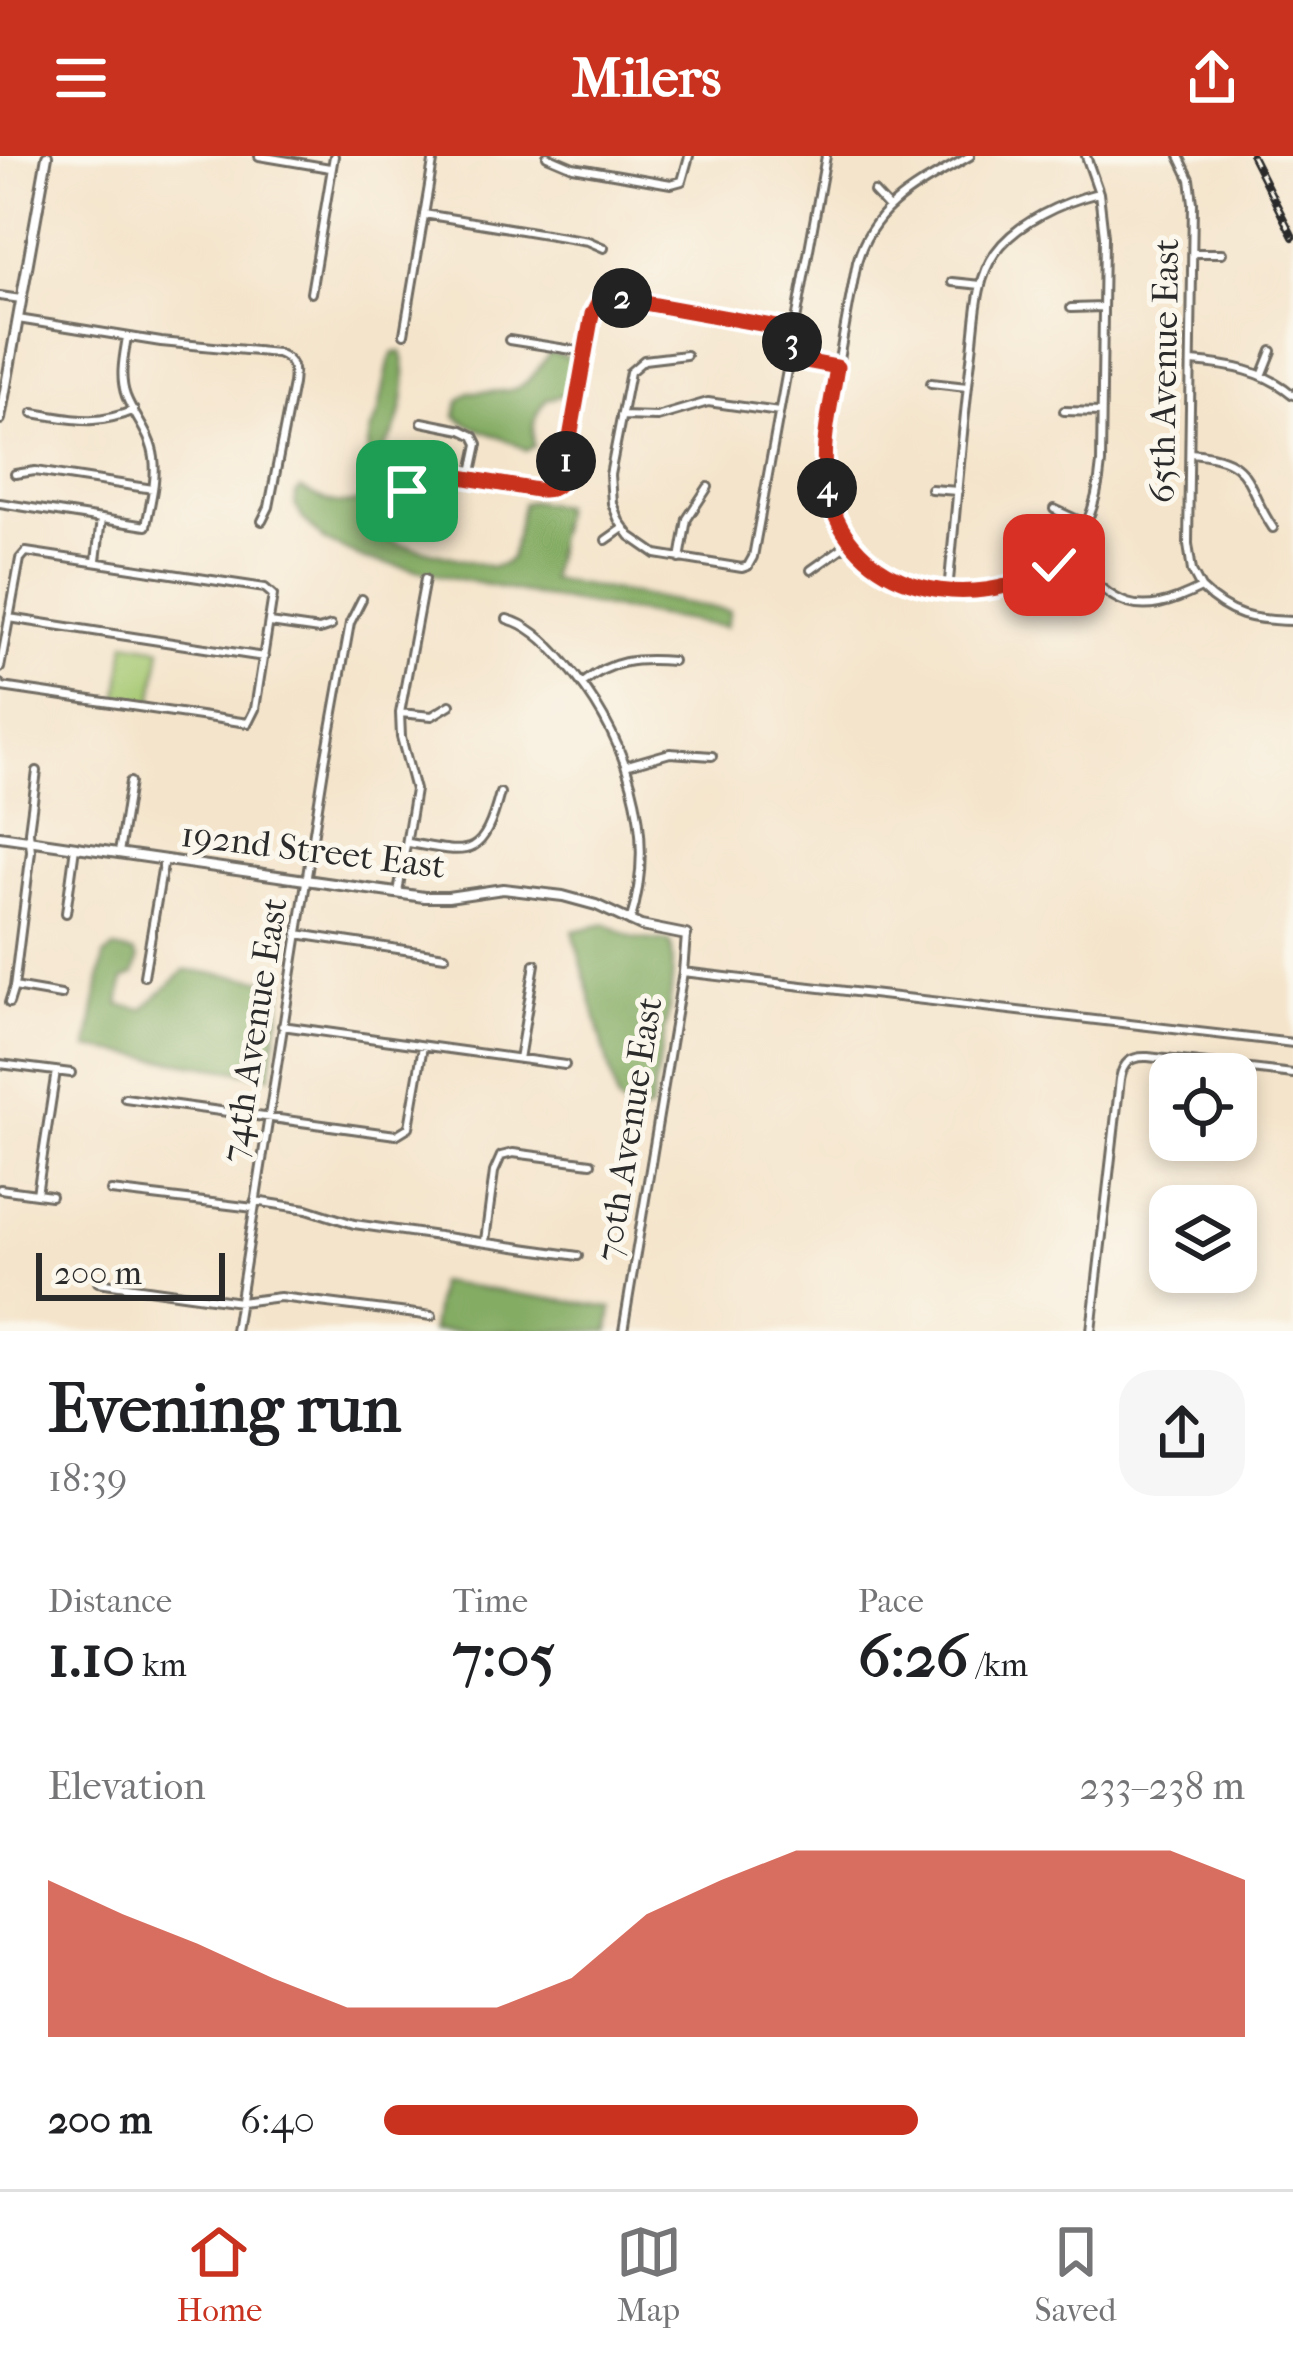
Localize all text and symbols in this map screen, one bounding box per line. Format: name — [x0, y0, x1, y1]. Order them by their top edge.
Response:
icon: menu — [48, 45, 114, 111]
icon: share — [1179, 45, 1245, 111]
text: Milers — [572, 47, 721, 110]
street label: 65th Avenue East — [1141, 238, 1187, 504]
pin: 2 — [592, 268, 652, 328]
text: 2 — [614, 278, 630, 317]
pin: 3 — [762, 312, 822, 372]
text: 3 — [785, 322, 799, 361]
pin: 1 — [536, 431, 596, 491]
pin — [356, 440, 458, 542]
text: 1 — [560, 441, 572, 480]
icon: arrive — [374, 458, 440, 524]
pin: 4 — [797, 458, 857, 518]
text: 4 — [817, 468, 837, 507]
pin — [1003, 514, 1105, 616]
icon: check — [1021, 532, 1087, 598]
street label: 192nd Street East — [179, 813, 448, 887]
street label: 74th Avenue East — [212, 895, 296, 1165]
street label: 70th Avenue East — [587, 994, 671, 1264]
map controls — [1149, 1053, 1257, 1293]
button: locate — [1149, 1053, 1257, 1161]
button: layers — [1149, 1185, 1257, 1293]
scale bar — [36, 1247, 225, 1300]
text: 200 m — [54, 1254, 142, 1293]
button: share — [1119, 1370, 1245, 1496]
text: Evening run — [48, 1371, 401, 1448]
text: 18:39 — [48, 1455, 127, 1501]
text: Distance — [48, 1582, 172, 1621]
text: Time — [453, 1582, 528, 1621]
text: Pace — [858, 1582, 924, 1621]
text: 1.10 — [48, 1621, 135, 1692]
text: 7:05 — [453, 1621, 556, 1692]
text: 6:26 — [858, 1621, 968, 1692]
text: km — [135, 1646, 187, 1685]
text: /km — [968, 1646, 1028, 1685]
text: Elevation — [48, 1763, 206, 1809]
text: 233–238 m — [1080, 1763, 1245, 1809]
text: 200 m — [48, 2097, 152, 2143]
text: 6:40 — [240, 2097, 315, 2143]
tab: Home — [177, 2219, 262, 2330]
tab: Map — [616, 2219, 682, 2330]
tab: Saved — [1035, 2219, 1116, 2330]

